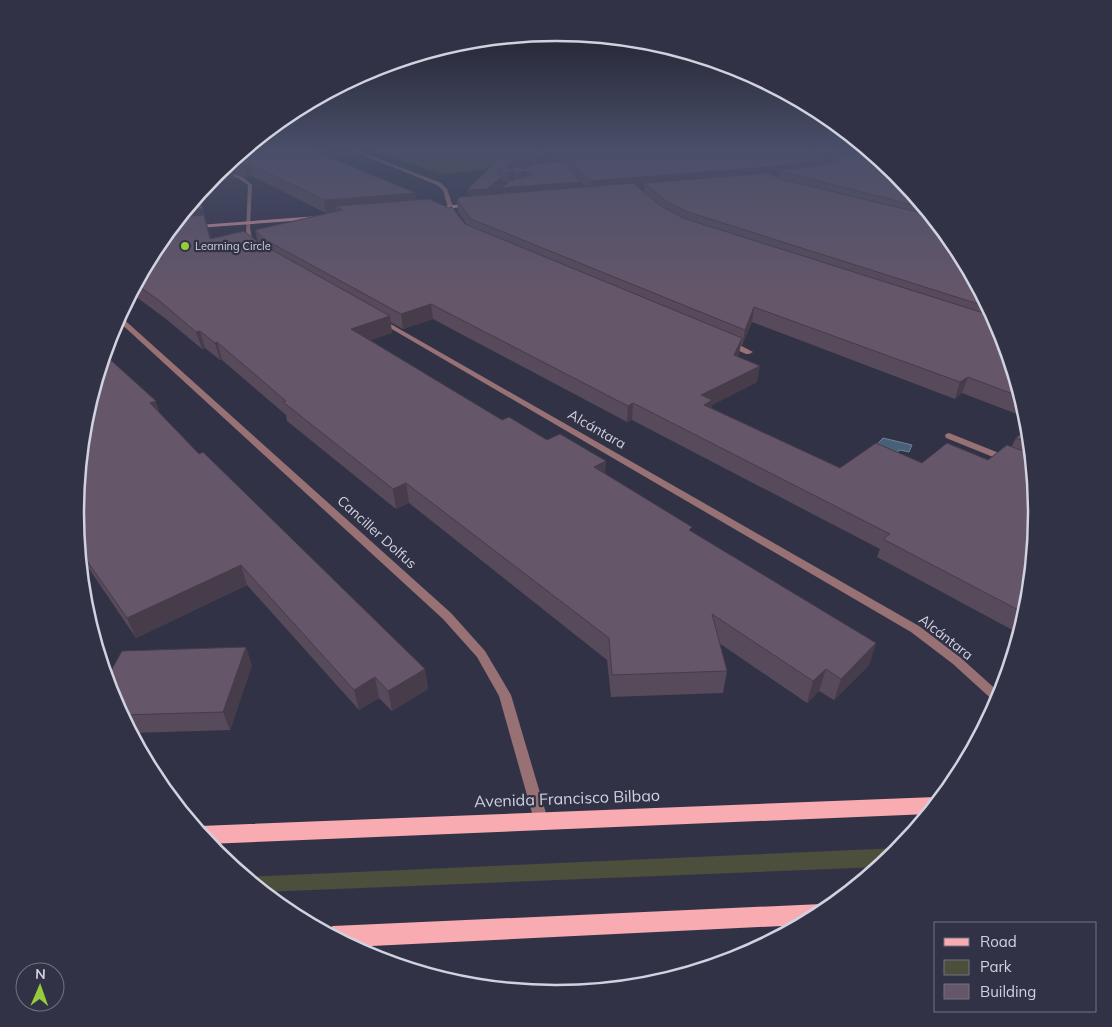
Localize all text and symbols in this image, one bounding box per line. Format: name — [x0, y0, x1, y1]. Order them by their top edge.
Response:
place label: Learning Circle — [195, 239, 271, 253]
marker: Learning Circle — [179, 240, 191, 252]
street label: Alcántara — [565, 405, 629, 453]
street label: Canciller Dolfus — [334, 492, 420, 572]
street label: Alcántara — [915, 610, 977, 664]
street label: Avenida Francisco Bilbao — [474, 785, 660, 811]
legend — [934, 922, 1097, 1012]
text: Road — [980, 932, 1017, 951]
text: Park — [980, 957, 1012, 976]
north arrow — [15, 962, 65, 1012]
text: N — [35, 965, 46, 983]
text: Building — [980, 982, 1036, 1001]

